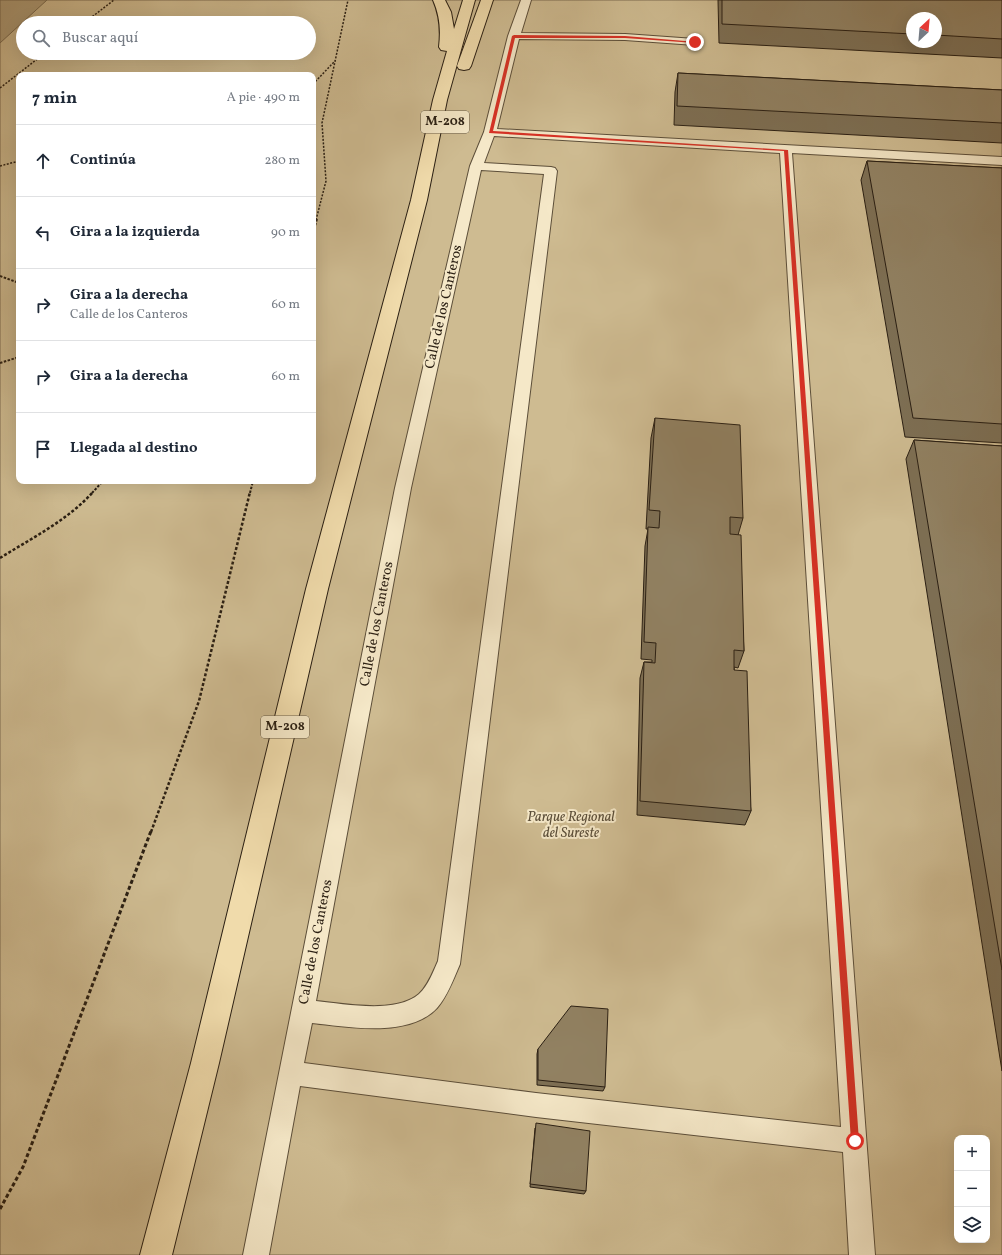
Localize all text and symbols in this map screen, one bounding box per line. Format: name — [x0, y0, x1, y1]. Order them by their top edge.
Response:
north arrow — [906, 12, 942, 48]
search box — [16, 16, 316, 60]
icon: search — [30, 27, 52, 49]
text: Buscar aquí — [62, 28, 138, 49]
route end — [686, 33, 704, 51]
text: 7 min — [32, 87, 77, 110]
text: A pie · 490 m — [227, 89, 300, 107]
road number: M-208 — [421, 111, 469, 133]
icon: ahead — [32, 150, 54, 172]
text: Continúa — [70, 150, 136, 171]
text: 280 m — [264, 152, 300, 170]
icon: left — [32, 222, 54, 244]
text: Gira a la izquierda — [70, 222, 200, 243]
text: 90 m — [271, 224, 300, 242]
street label: Calle de los Canteros — [420, 243, 468, 371]
text: Gira a la derecha — [70, 285, 188, 306]
icon: right — [32, 294, 54, 316]
text: 60 m — [272, 296, 300, 314]
text: Calle de los Canteros — [70, 306, 188, 324]
icon: right — [32, 366, 54, 388]
text: Gira a la derecha — [70, 366, 188, 387]
text: 60 m — [272, 368, 300, 386]
icon: arrive — [32, 438, 54, 460]
text: Llegada al destino — [70, 438, 198, 459]
street label: Calle de los Canteros — [356, 560, 398, 688]
road number: M-208 — [261, 716, 309, 738]
park label: Parque Regional del Sureste — [527, 808, 615, 843]
street label: Calle de los Canteros — [295, 878, 337, 1006]
route start — [846, 1132, 864, 1150]
map controls — [954, 1135, 990, 1243]
button: + — [954, 1135, 990, 1171]
button: − — [954, 1171, 990, 1207]
button: layers — [954, 1207, 990, 1243]

